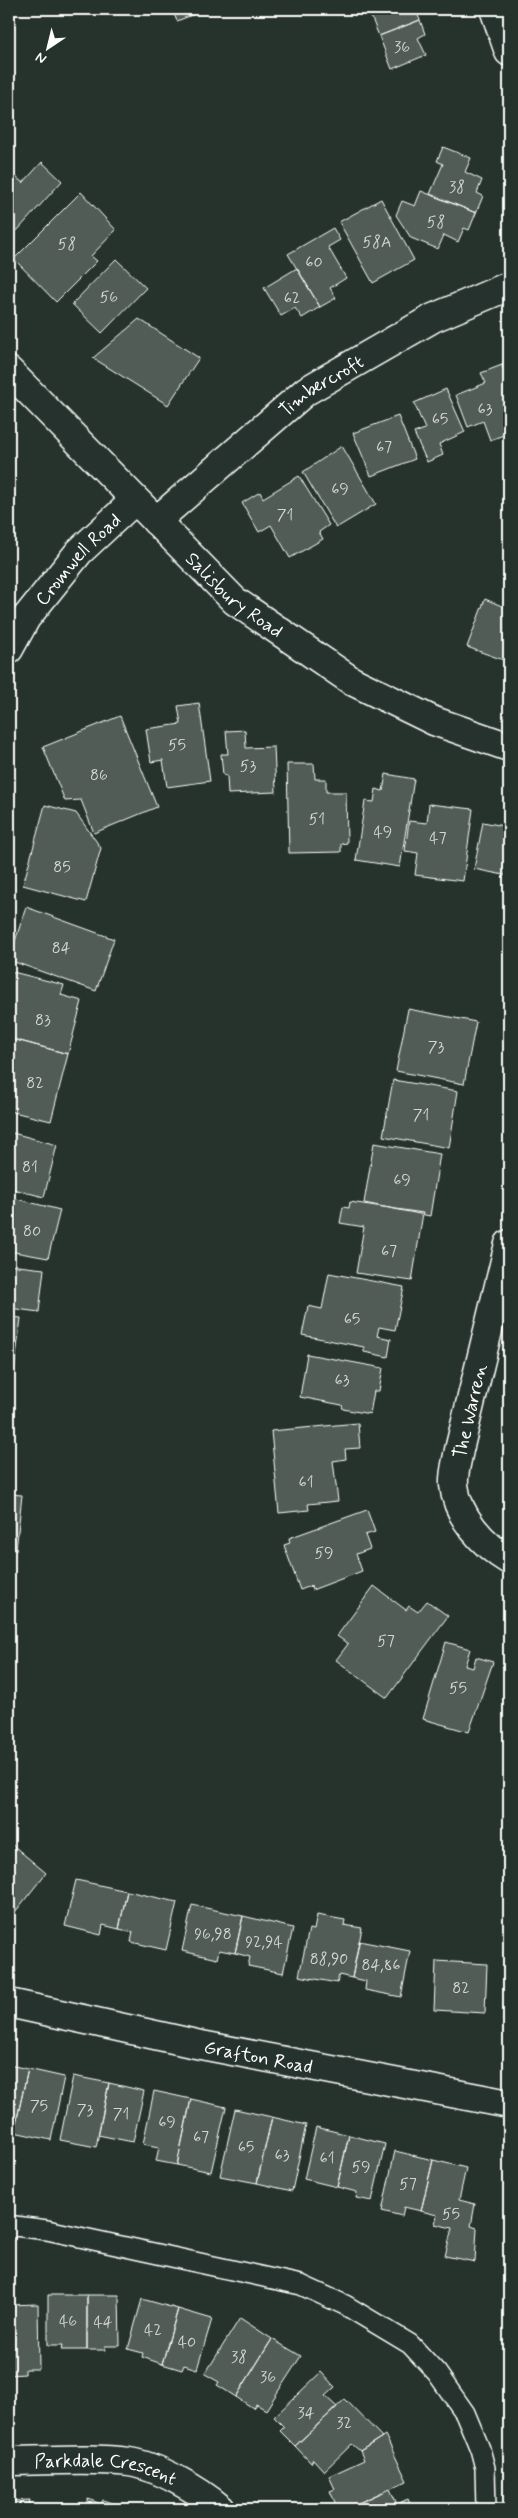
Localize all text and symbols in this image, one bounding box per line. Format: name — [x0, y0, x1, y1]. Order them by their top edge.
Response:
north arrow — [22, 22, 72, 72]
house number: 36 — [394, 37, 410, 58]
text: N — [32, 48, 50, 68]
house number: 38 — [449, 177, 465, 198]
house number: 58 — [427, 212, 445, 233]
house number: 58A — [363, 232, 391, 253]
house number: 58 — [58, 234, 76, 255]
house number: 60 — [305, 252, 323, 273]
house number: 56 — [100, 287, 118, 308]
house number: 62 — [284, 288, 300, 309]
street label: Timbercroft — [274, 350, 368, 423]
house number: 63 — [478, 399, 493, 420]
house number: 65 — [432, 409, 448, 430]
house number: 67 — [376, 437, 392, 458]
house number: 69 — [331, 479, 349, 500]
house number: 71 — [277, 505, 293, 526]
street label: Cromwell Road — [30, 508, 127, 611]
street label: Salisbury Road — [179, 547, 288, 644]
house number: 55 — [168, 735, 186, 756]
house number: 53 — [240, 756, 256, 777]
house number: 86 — [90, 765, 108, 786]
house number: 51 — [309, 809, 325, 830]
house number: 49 — [374, 822, 392, 843]
house number: 47 — [429, 828, 447, 849]
house number: 85 — [53, 857, 71, 878]
house number: 84 — [52, 938, 71, 959]
house number: 83 — [35, 1010, 51, 1031]
house number: 73 — [428, 1037, 444, 1058]
house number: 82 — [26, 1073, 44, 1094]
house number: 71 — [413, 1105, 429, 1126]
house number: 81 — [22, 1157, 38, 1178]
house number: 69 — [393, 1170, 411, 1191]
house number: 80 — [23, 1221, 41, 1242]
house number: 67 — [381, 1241, 397, 1262]
house number: 65 — [344, 1309, 360, 1330]
street label: The Warren — [447, 1362, 493, 1461]
house number: 63 — [335, 1370, 350, 1391]
house number: 61 — [298, 1472, 314, 1493]
house number: 59 — [314, 1543, 334, 1564]
house number: 57 — [377, 1631, 395, 1652]
house number: 55 — [449, 1678, 467, 1699]
house number: 96,98 — [194, 1924, 232, 1945]
house number: 92,94 — [245, 1932, 283, 1953]
house number: 88,90 — [310, 1949, 348, 1970]
house number: 84,86 — [361, 1955, 401, 1976]
house number: 82 — [452, 1978, 470, 1999]
street label: Grafton Road — [202, 2035, 315, 2080]
house number: 75 — [30, 2096, 48, 2117]
house number: 73 — [77, 2100, 93, 2121]
house number: 71 — [113, 2104, 129, 2125]
house number: 69 — [158, 2112, 176, 2133]
house number: 67 — [193, 2127, 209, 2148]
house number: 65 — [238, 2137, 254, 2158]
house number: 63 — [275, 2145, 290, 2166]
house number: 61 — [319, 2148, 335, 2169]
house number: 59 — [351, 2157, 371, 2178]
house number: 57 — [399, 2174, 417, 2195]
house number: 55 — [442, 2204, 460, 2225]
house number: 46 — [59, 2311, 77, 2332]
house number: 44 — [93, 2312, 113, 2333]
house number: 42 — [144, 2320, 162, 2341]
house number: 40 — [178, 2332, 196, 2353]
house number: 38 — [231, 2347, 247, 2368]
house number: 36 — [260, 2367, 276, 2388]
house number: 34 — [298, 2403, 315, 2424]
house number: 32 — [336, 2413, 352, 2434]
street label: Parkdale Crescent — [34, 2448, 181, 2492]

